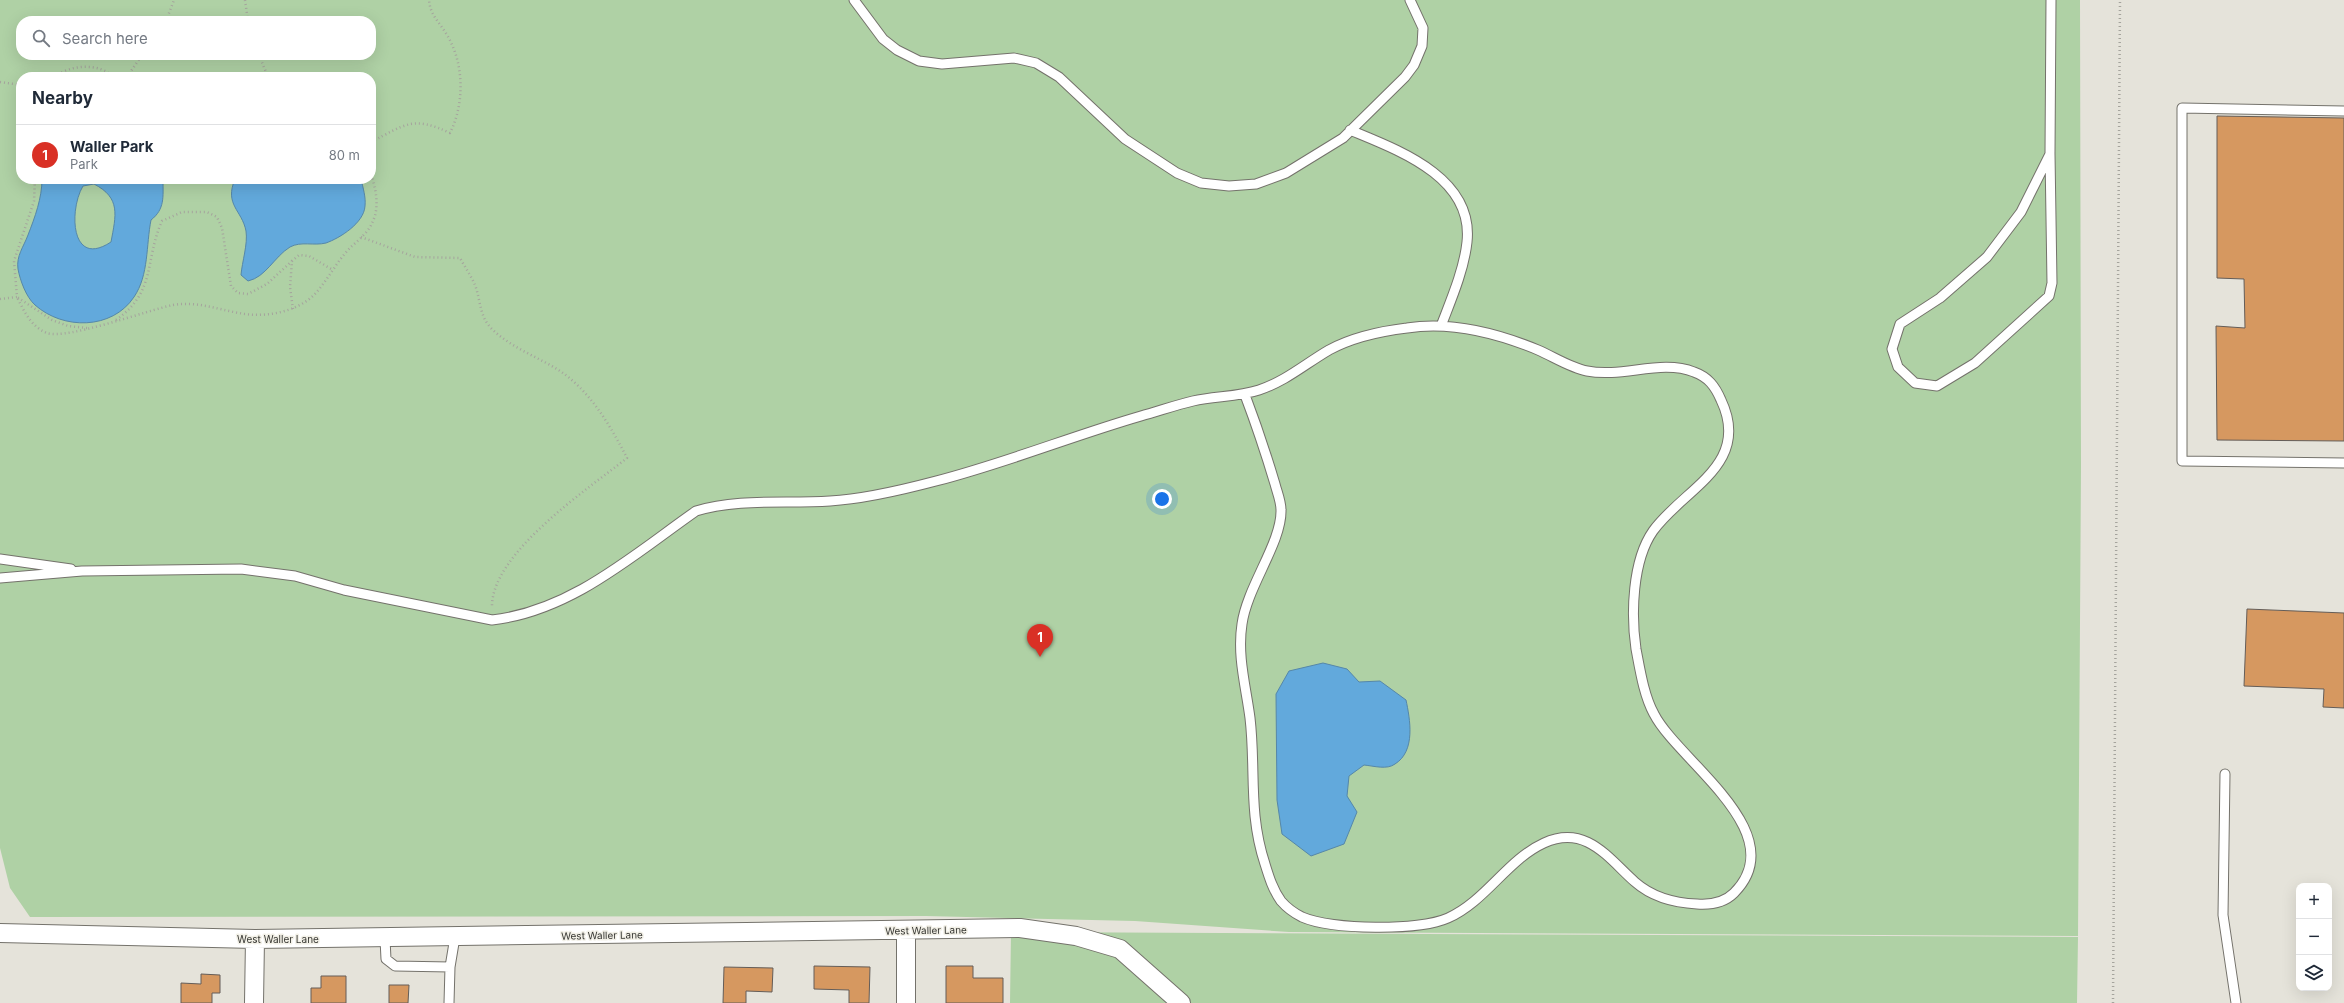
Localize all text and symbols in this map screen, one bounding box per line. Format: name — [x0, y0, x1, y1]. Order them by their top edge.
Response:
search box — [16, 16, 376, 60]
icon: search — [30, 27, 52, 49]
text: Search here — [62, 29, 148, 48]
text: Nearby — [32, 88, 93, 108]
text: Waller Park — [70, 137, 153, 156]
text: 1 — [42, 147, 48, 163]
text: 80 m — [329, 147, 360, 163]
text: Park — [70, 156, 98, 172]
your location — [1152, 489, 1172, 509]
pin: 1 — [1027, 624, 1053, 657]
map controls — [2296, 883, 2332, 991]
button: + — [2296, 883, 2332, 919]
button: − — [2296, 919, 2332, 955]
street label: West Waller Lane — [885, 923, 967, 937]
street label: West Waller Lane — [561, 928, 643, 942]
street label: West Waller Lane — [237, 933, 319, 945]
button: layers — [2296, 955, 2332, 991]

